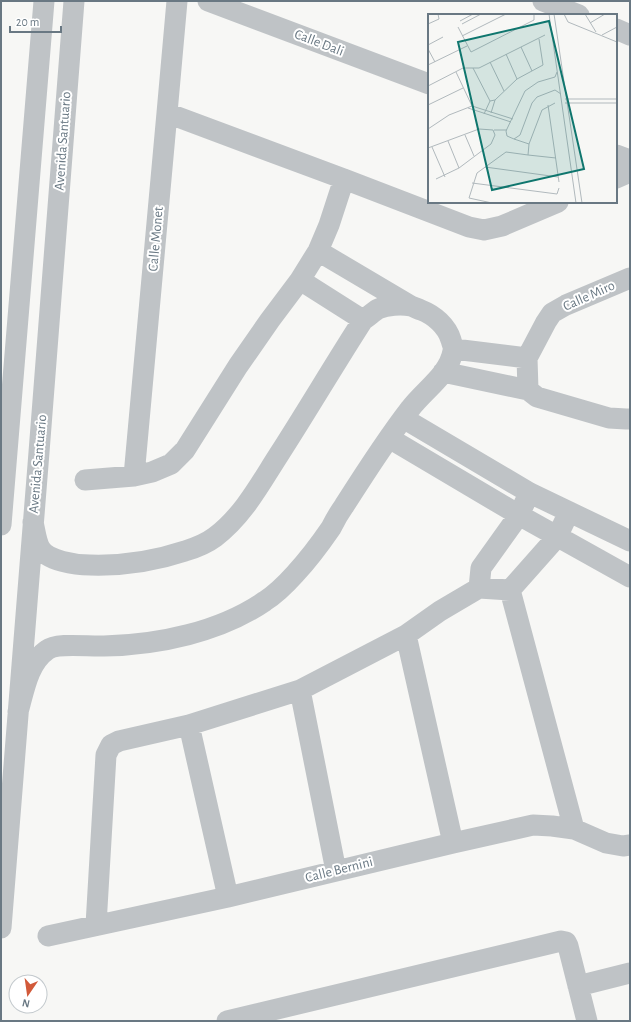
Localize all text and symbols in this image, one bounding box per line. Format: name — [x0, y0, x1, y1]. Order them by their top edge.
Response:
scale bar — [10, 8, 61, 34]
inset map — [428, 14, 617, 203]
text: 20 m — [16, 16, 39, 28]
street label: Calle Dali — [292, 27, 346, 59]
street label: Avenida Santuario — [53, 91, 73, 191]
street label: Calle Monet — [146, 205, 166, 272]
street label: Calle Miro — [561, 278, 617, 314]
street label: Avenida Santuario — [27, 414, 49, 514]
street label: Calle Bernini — [304, 855, 374, 885]
north arrow — [8, 974, 48, 1014]
text: N — [21, 997, 31, 1009]

